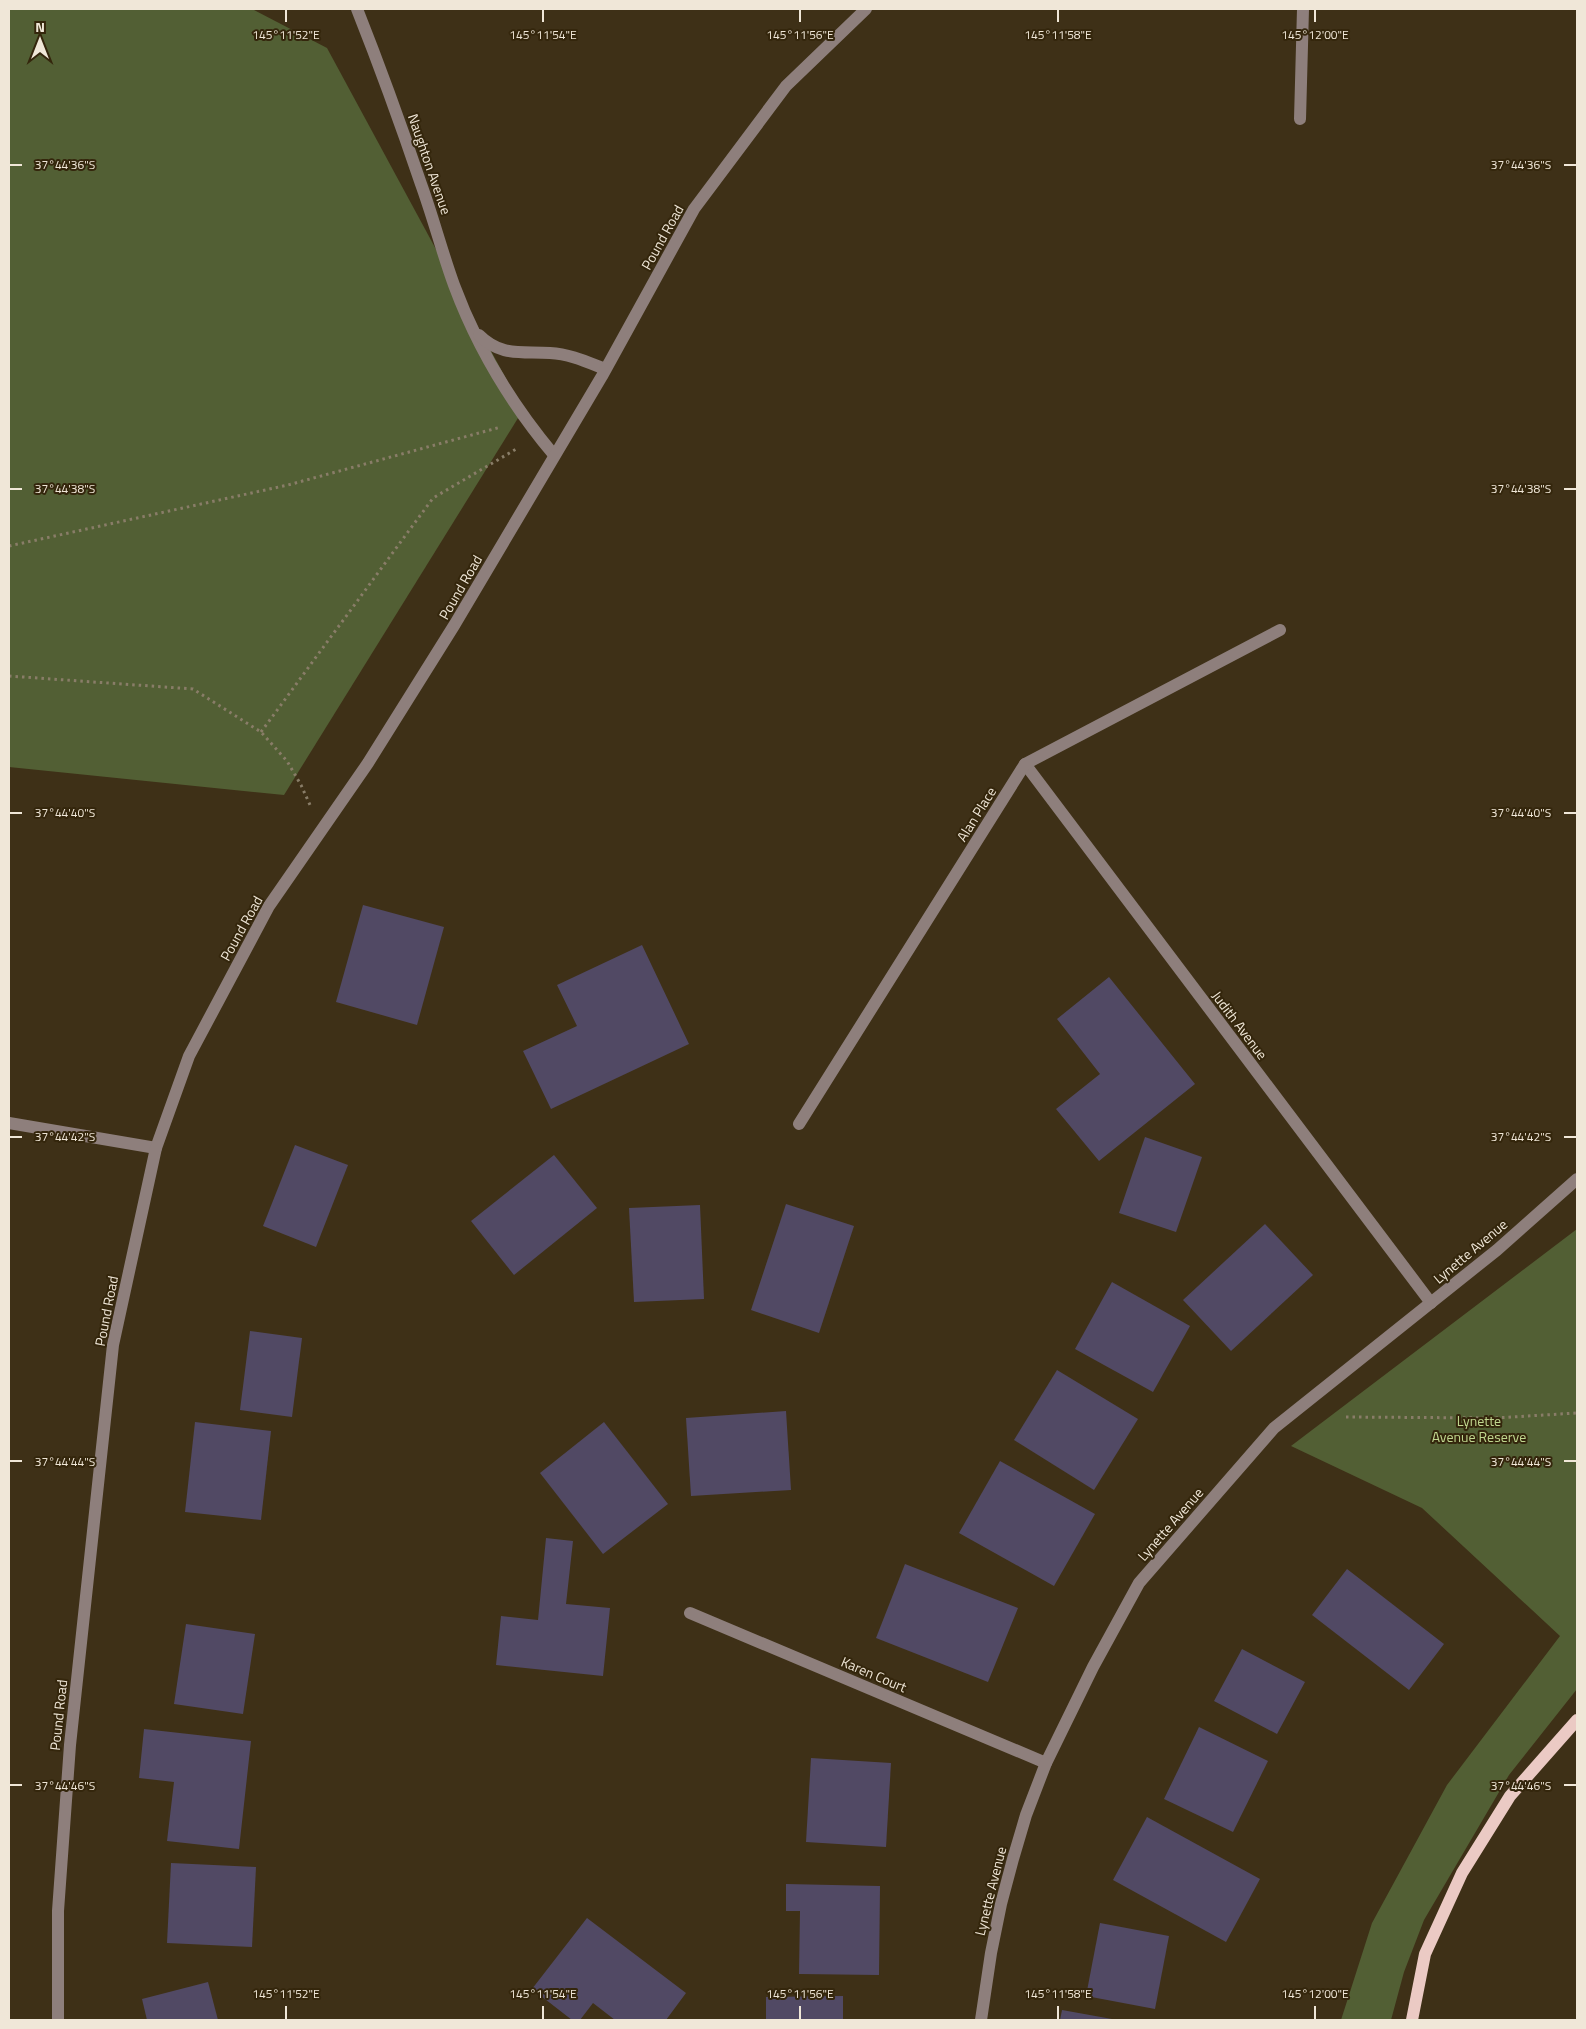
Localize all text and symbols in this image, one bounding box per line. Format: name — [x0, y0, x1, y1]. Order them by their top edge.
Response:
north arrow — [15, 15, 65, 65]
text: N — [35, 16, 45, 37]
text: 145°11'52"E — [252, 25, 320, 44]
text: 145°11'54"E — [509, 25, 577, 44]
text: 145°11'56"E — [766, 25, 834, 44]
text: 145°11'58"E — [1024, 25, 1092, 44]
text: 145°12'00"E — [1281, 25, 1349, 44]
street label: Naughton Avenue — [403, 111, 457, 217]
text: 37°44'36"S — [35, 155, 95, 174]
text: 37°44'36"S — [1491, 155, 1551, 174]
street label: Pound Road — [636, 201, 688, 273]
text: 37°44'38"S — [35, 479, 95, 498]
text: 37°44'38"S — [1491, 479, 1551, 498]
street label: Pound Road — [433, 551, 487, 623]
street label: Alan Place — [951, 783, 1001, 845]
text: 37°44'40"S — [35, 803, 95, 822]
text: 37°44'40"S — [1491, 803, 1551, 822]
street label: Pound Road — [215, 892, 267, 964]
street label: Judith Avenue — [1207, 986, 1273, 1064]
text: 37°44'42"S — [35, 1127, 95, 1146]
text: 37°44'42"S — [1491, 1127, 1551, 1146]
street label: Lynette Avenue — [1428, 1214, 1512, 1288]
street label: Pound Road — [89, 1274, 123, 1348]
park label: Lynette Avenue Reserve — [1432, 1410, 1526, 1447]
text: 37°44'44"S — [35, 1452, 95, 1471]
text: 37°44'44"S — [1491, 1452, 1551, 1471]
street label: Lynette Avenue — [1132, 1483, 1208, 1565]
street label: Karen Court — [838, 1651, 910, 1697]
street label: Pound Road — [44, 1678, 72, 1752]
text: 37°44'46"S — [35, 1776, 95, 1795]
text: 37°44'46"S — [1491, 1776, 1551, 1795]
street label: Lynette Avenue — [969, 1844, 1011, 1938]
text: 145°11'52"E — [252, 1984, 320, 2003]
text: 145°11'54"E — [509, 1984, 577, 2003]
text: 145°11'56"E — [766, 1984, 834, 2003]
text: 145°11'58"E — [1024, 1984, 1092, 2003]
text: 145°12'00"E — [1281, 1984, 1349, 2003]

